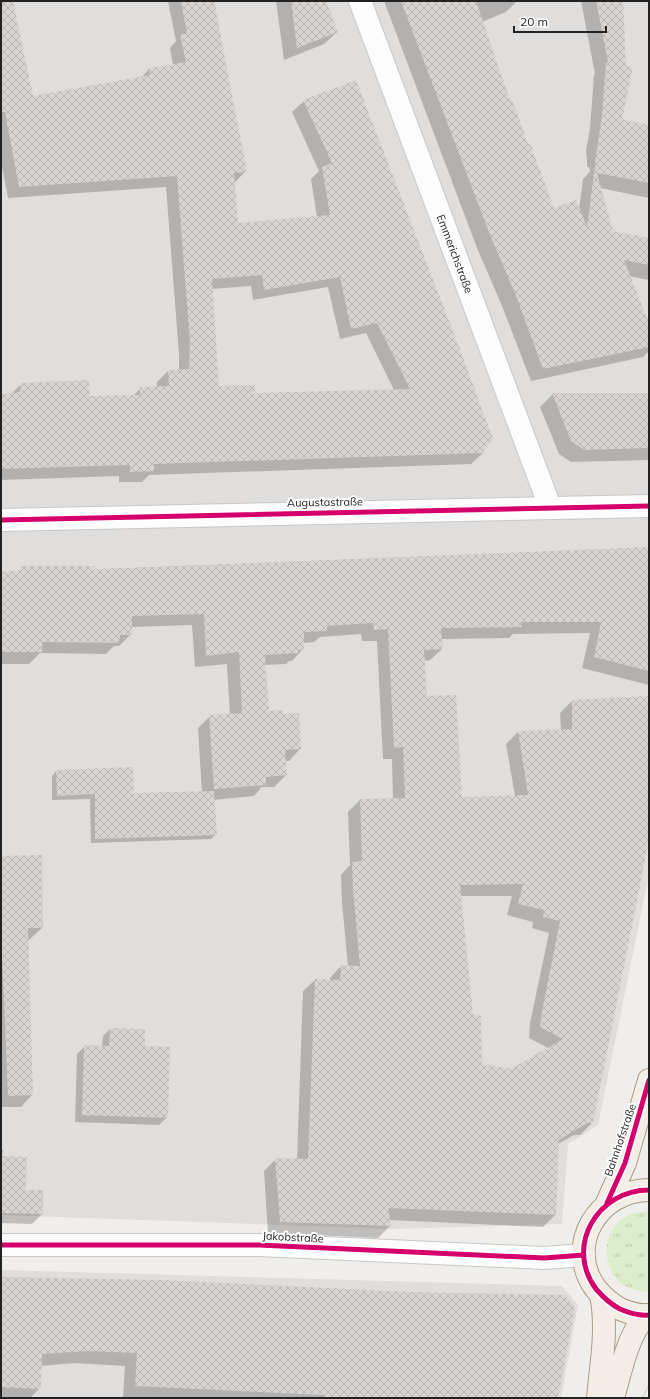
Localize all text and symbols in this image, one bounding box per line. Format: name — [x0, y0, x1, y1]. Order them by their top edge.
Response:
scale bar — [514, 8, 606, 34]
text: 20 m — [520, 14, 548, 29]
street label: Emmerichstraße — [434, 212, 476, 295]
street label: Augustastraße — [287, 494, 363, 510]
street label: Bahnhofstraße — [601, 1102, 639, 1178]
street label: Jakobstraße — [262, 1228, 324, 1246]

